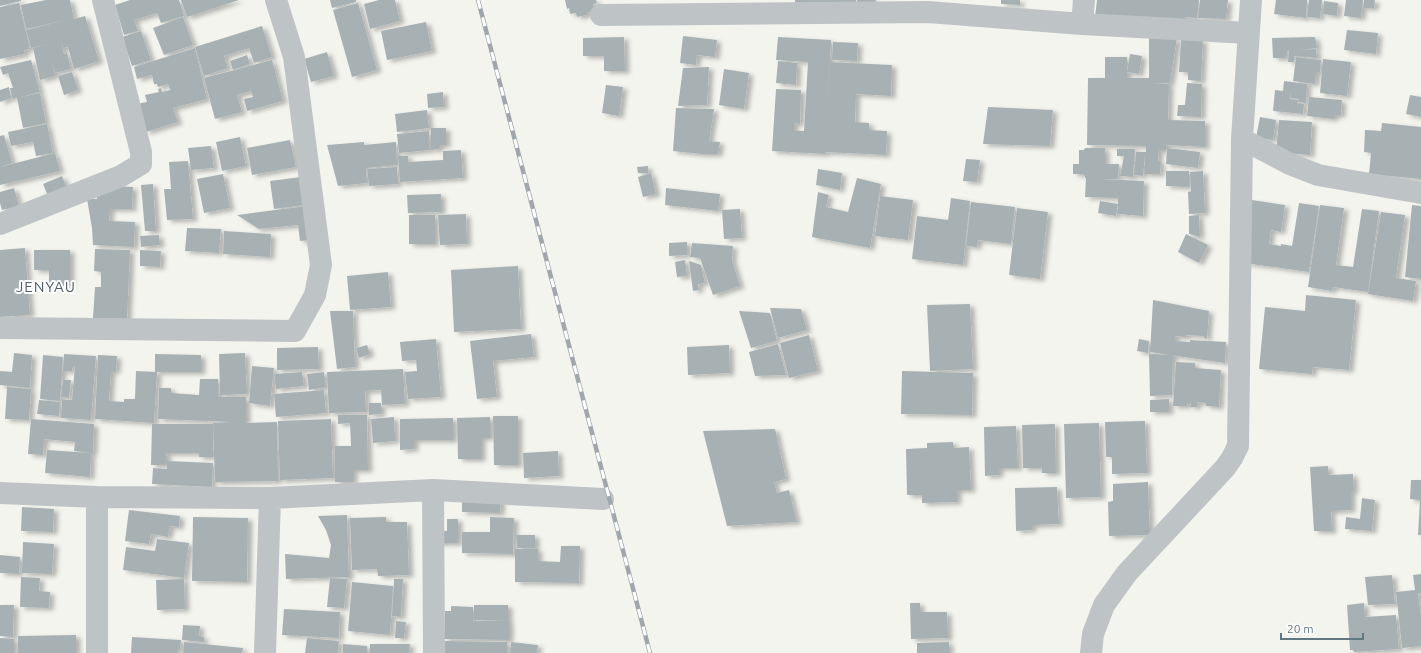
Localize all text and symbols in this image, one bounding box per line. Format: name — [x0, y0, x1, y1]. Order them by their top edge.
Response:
district label: JENYAU — [16, 278, 76, 295]
scale bar — [1281, 615, 1363, 641]
text: 20 m — [1287, 622, 1314, 635]

